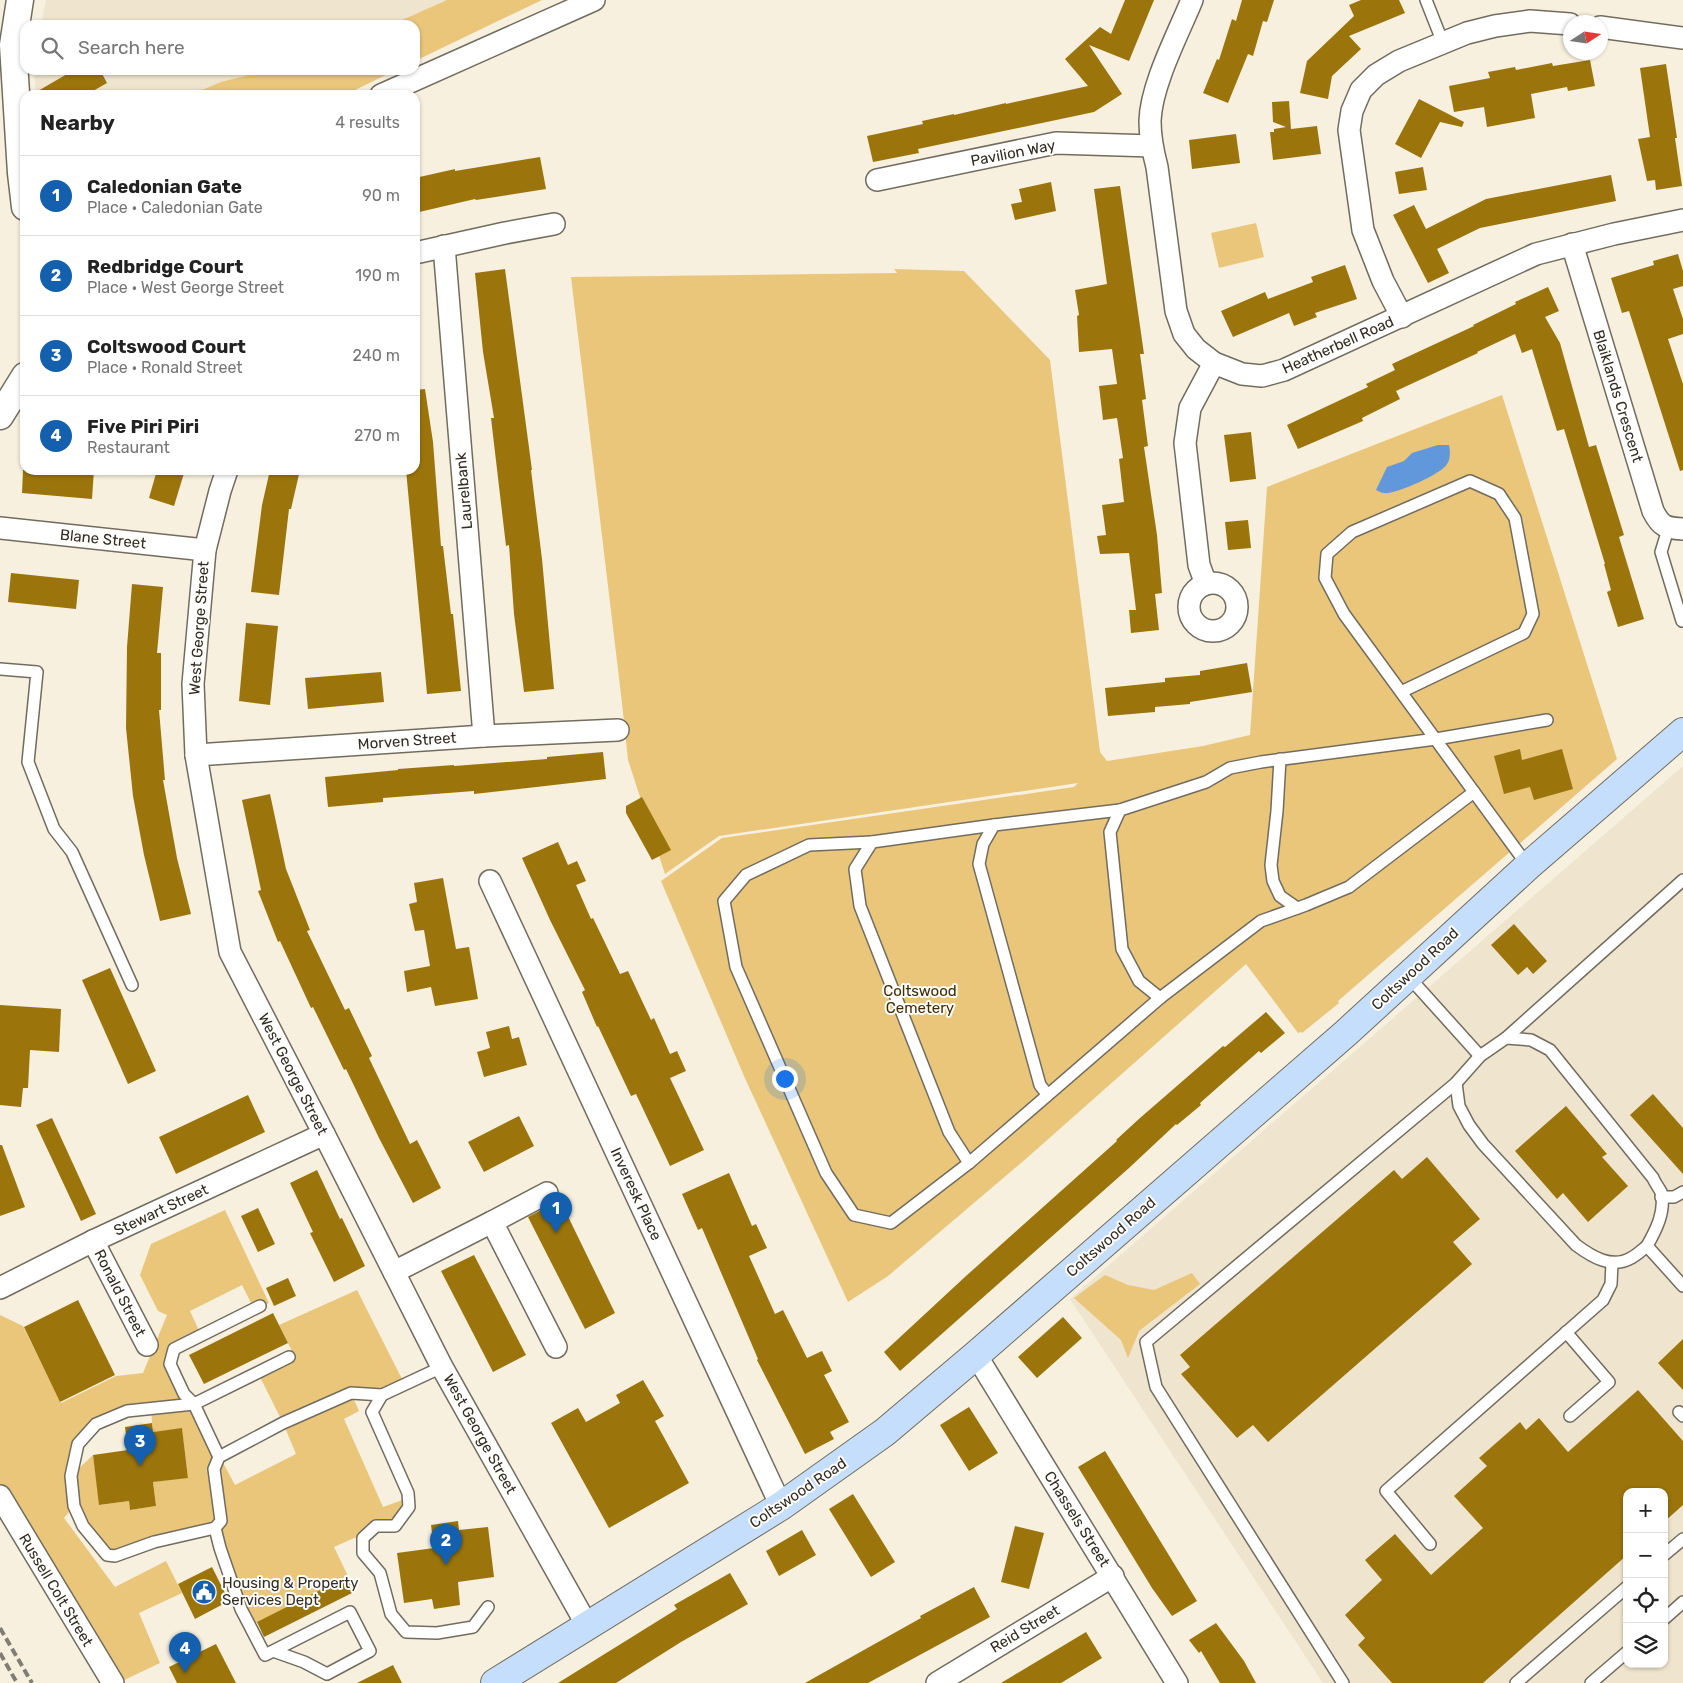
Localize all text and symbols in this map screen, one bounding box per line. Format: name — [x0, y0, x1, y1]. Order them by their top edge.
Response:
north arrow — [1563, 15, 1608, 60]
search box — [20, 20, 420, 75]
icon: search — [38, 34, 66, 62]
text: Search here — [78, 36, 185, 59]
text: Nearby — [40, 110, 115, 135]
text: 4 results — [335, 113, 400, 132]
street label: Pavilion Way — [969, 136, 1057, 170]
text: Caledonian Gate — [87, 175, 242, 198]
text: 1 — [52, 186, 60, 205]
text: 90 m — [362, 186, 400, 205]
text: Place · Caledonian Gate — [87, 198, 263, 217]
text: Redbridge Court — [87, 255, 243, 278]
text: 2 — [51, 266, 61, 285]
text: 190 m — [355, 266, 400, 285]
text: Place · West George Street — [87, 278, 284, 297]
street label: Heatherbell Road — [1279, 312, 1397, 378]
street label: Blaiklands Crescent — [1589, 328, 1647, 465]
text: Coltswood Court — [87, 335, 246, 358]
text: 3 — [51, 346, 61, 365]
text: 240 m — [353, 346, 400, 365]
text: Place · Ronald Street — [87, 358, 243, 377]
text: Five Piri Piri — [87, 415, 199, 438]
text: 4 — [51, 426, 61, 445]
text: 270 m — [354, 426, 400, 445]
text: Restaurant — [87, 438, 170, 457]
street label: Laurelbank — [452, 451, 476, 530]
street label: Blane Street — [59, 526, 147, 552]
street label: West George Street — [185, 560, 213, 696]
street label: Morven Street — [357, 729, 457, 753]
street label: Coltswood Road — [1368, 924, 1462, 1014]
park label: Coltswood Cemetery — [883, 982, 957, 1017]
street label: West George Street — [254, 1010, 332, 1138]
your location — [772, 1066, 798, 1092]
street label: Inveresk Place — [607, 1145, 665, 1243]
street label: Stewart Street — [111, 1180, 211, 1240]
pin: 1 — [540, 1192, 572, 1233]
street label: Coltswood Road — [1063, 1193, 1159, 1281]
street label: Ronald Street — [90, 1246, 150, 1340]
street label: West George Street — [440, 1371, 521, 1497]
pin: 3 — [124, 1425, 156, 1466]
street label: Coltswood Road — [746, 1454, 850, 1532]
street label: Chassels Street — [1040, 1468, 1114, 1570]
map controls — [1623, 1488, 1668, 1668]
button: + — [1623, 1488, 1668, 1533]
pin: 2 — [430, 1524, 462, 1565]
street label: Russell Colt Street — [15, 1530, 97, 1650]
button: − — [1623, 1533, 1668, 1578]
place label: Housing & Property Services Dept — [222, 1574, 358, 1609]
button: locate — [1623, 1578, 1668, 1623]
public building icon: Housing & Property Services Dept — [191, 1579, 217, 1605]
street label: Reid Street — [987, 1601, 1063, 1657]
button: layers — [1623, 1623, 1668, 1668]
pin: 4 — [169, 1632, 201, 1673]

